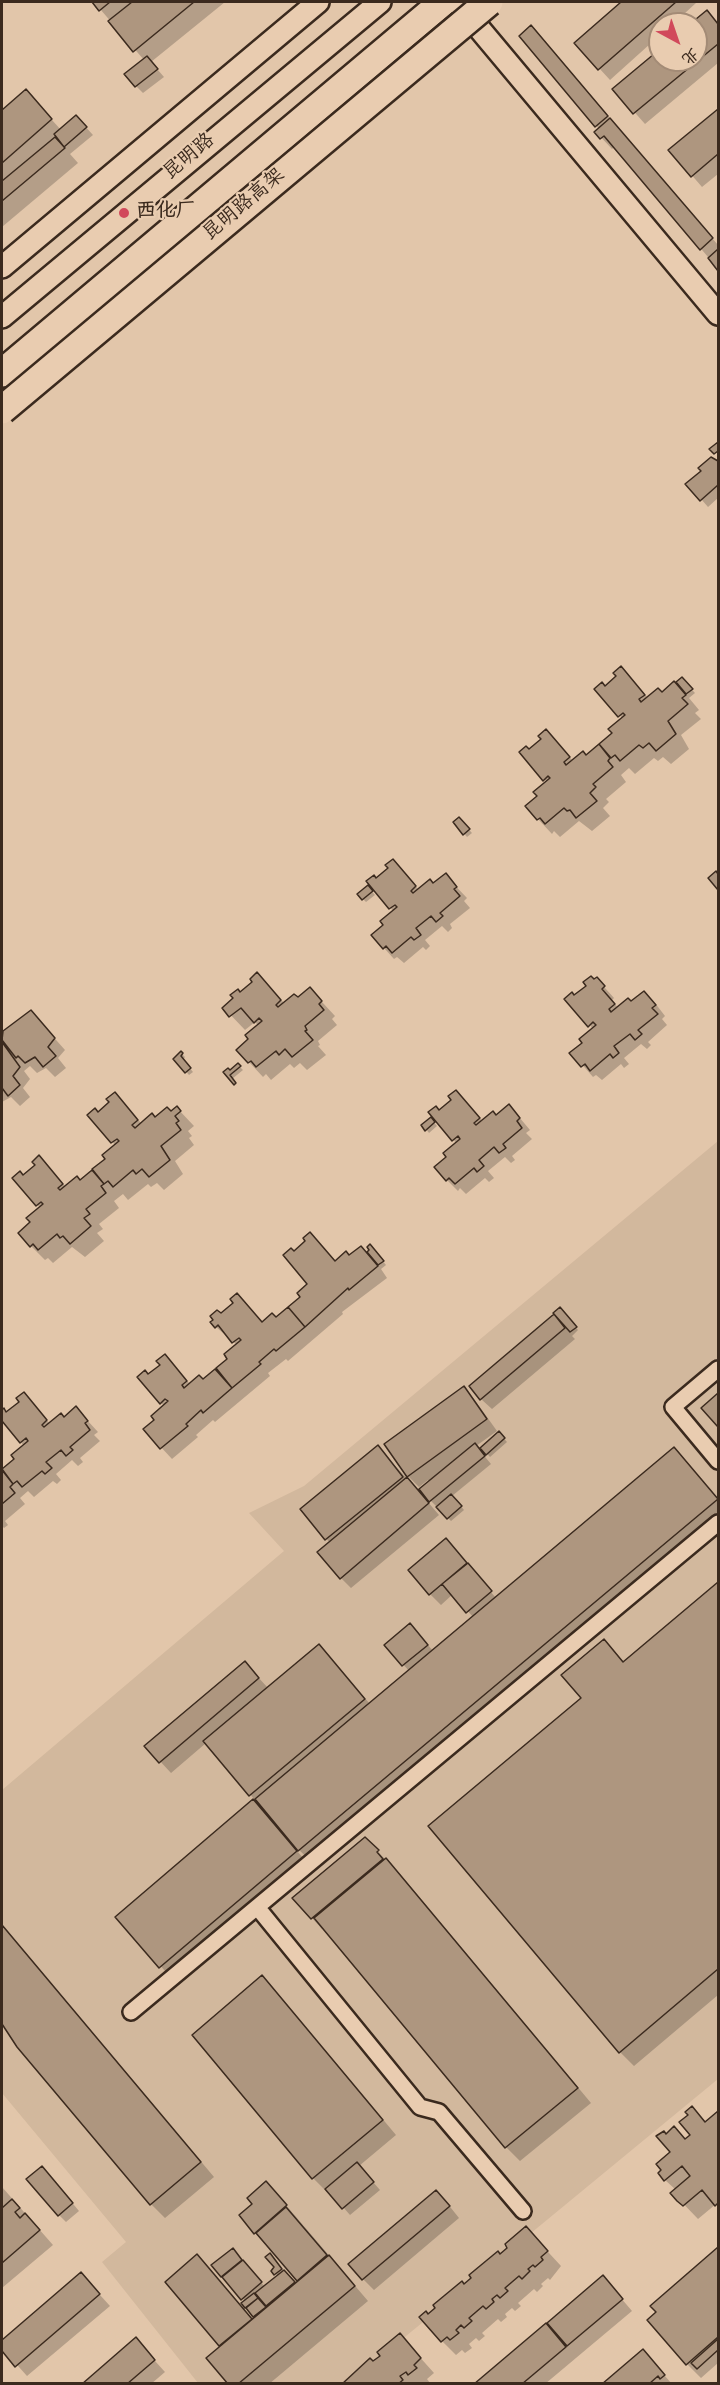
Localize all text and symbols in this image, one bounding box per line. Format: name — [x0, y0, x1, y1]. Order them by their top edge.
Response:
north arrow — [648, 12, 708, 72]
text: 北 — [676, 42, 701, 67]
street label: 昆明路 — [159, 130, 221, 186]
street label: 昆明路高架 — [199, 165, 291, 247]
place label: 西化厂 — [136, 201, 196, 225]
marker: 西化厂 — [117, 206, 131, 220]

